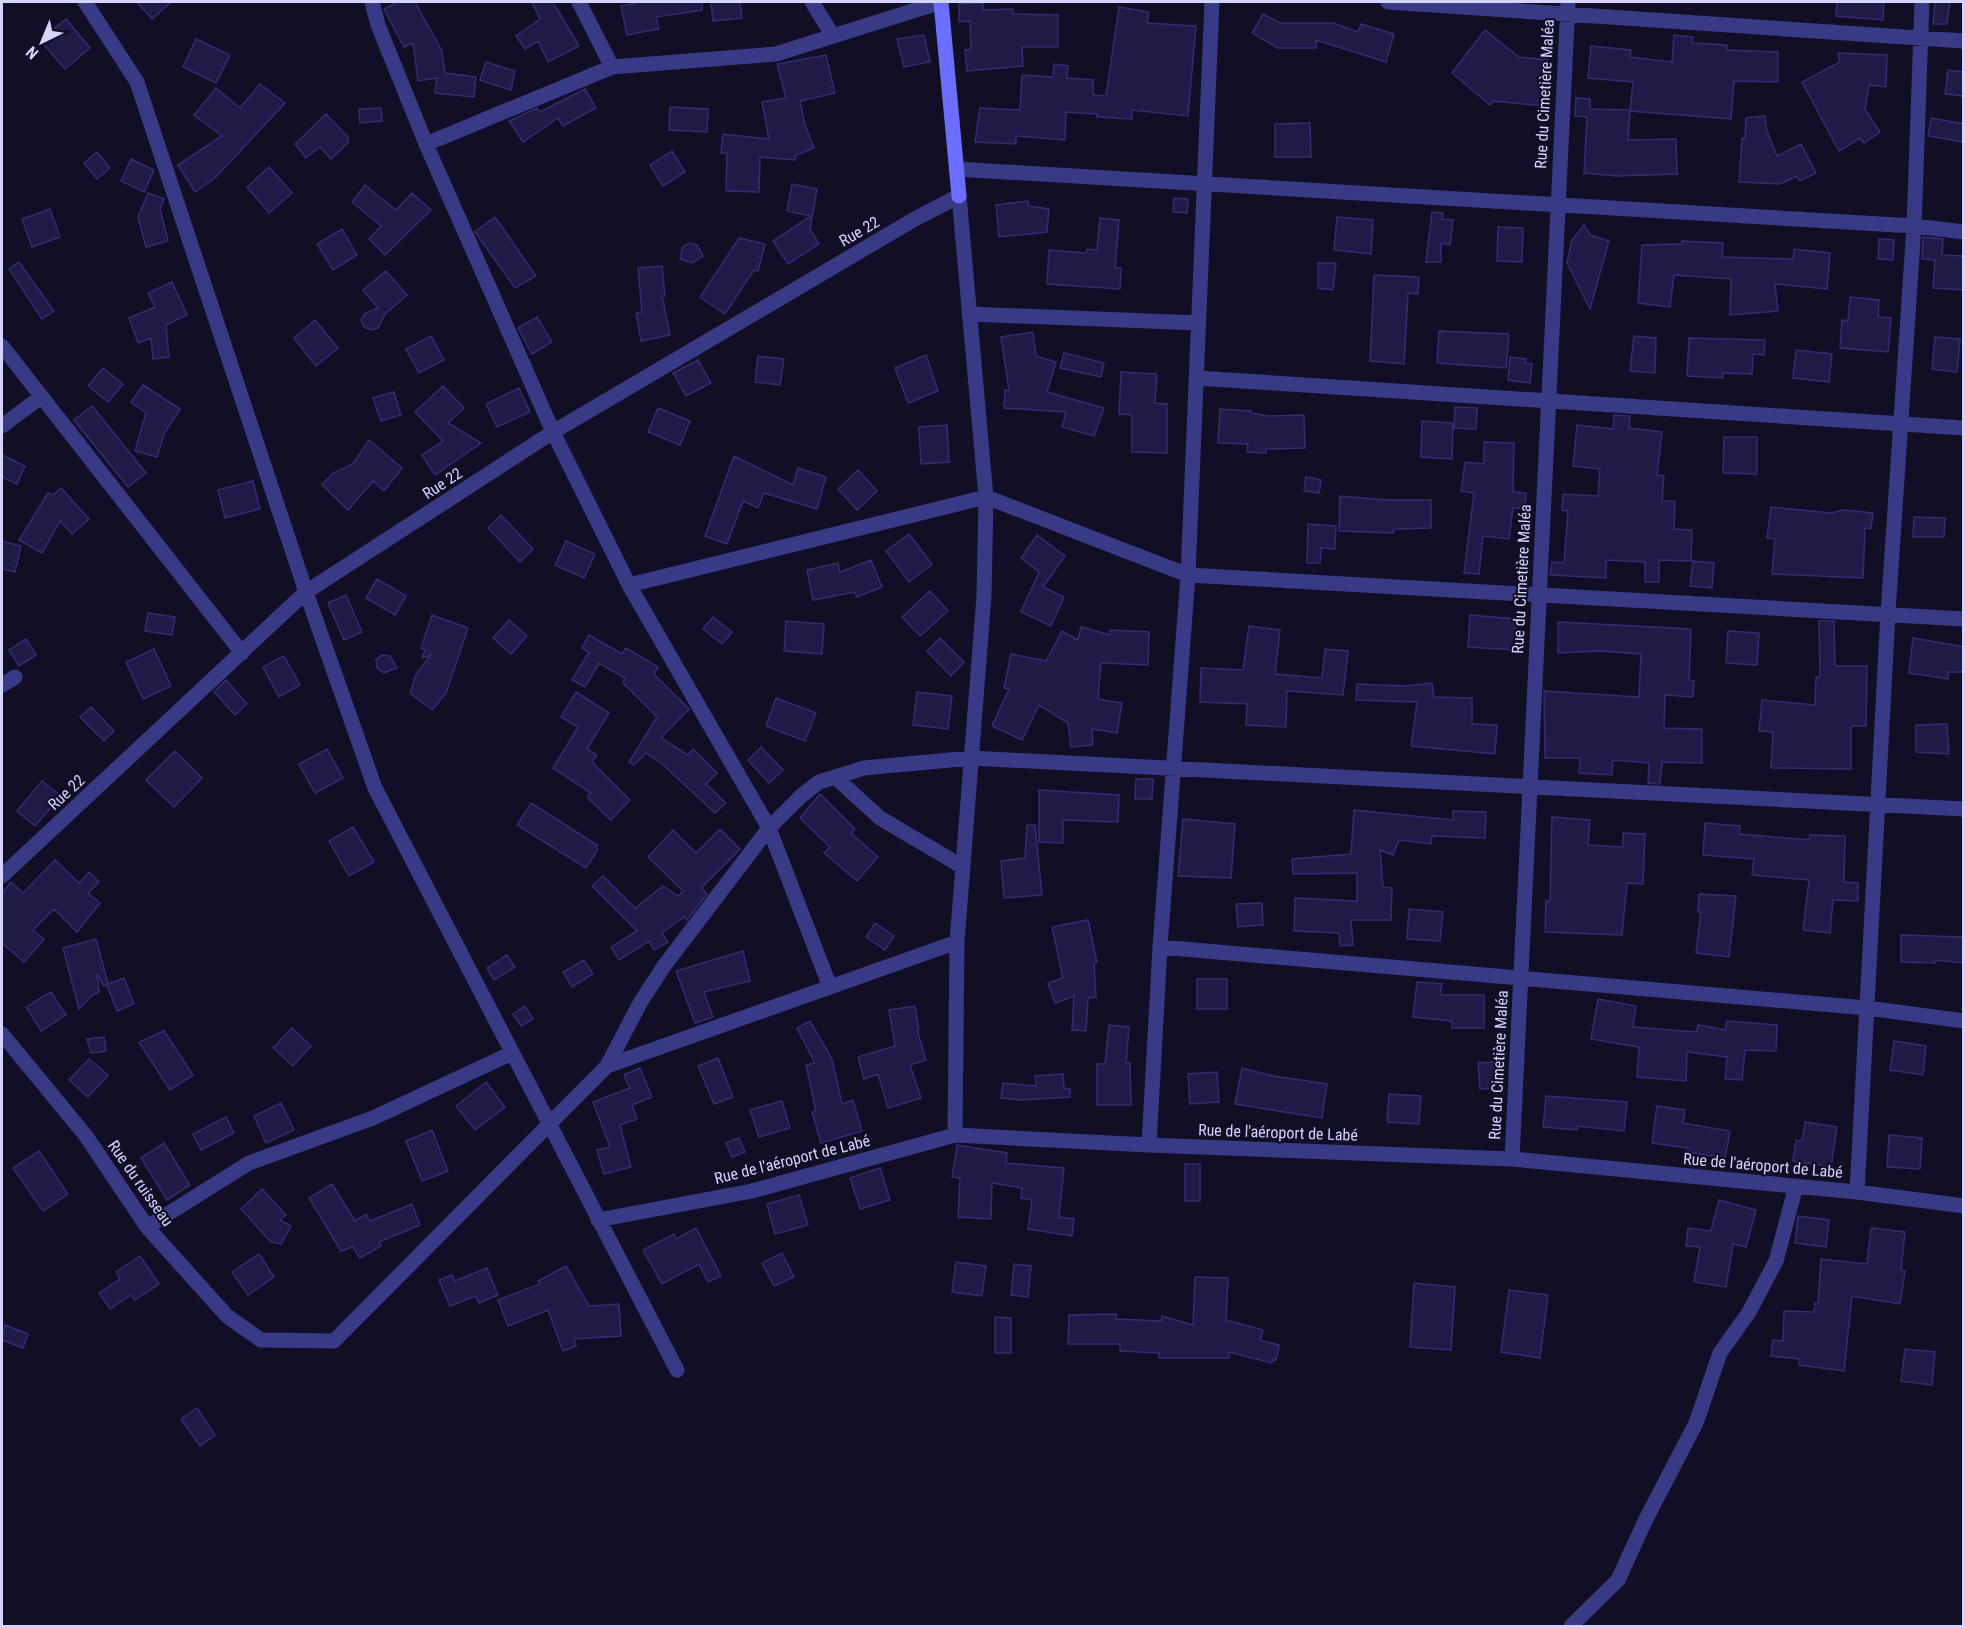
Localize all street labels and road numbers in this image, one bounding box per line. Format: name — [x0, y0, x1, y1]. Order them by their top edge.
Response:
street label: Rue du Cimetière Maléa — [1531, 19, 1558, 169]
street label: Rue 22 — [836, 212, 883, 250]
street label: Rue 22 — [419, 464, 466, 503]
street label: Rue du Cimetière Maléa — [1508, 504, 1535, 654]
street label: Rue 22 — [44, 771, 89, 814]
street label: Rue du Cimetière Maléa — [1485, 990, 1512, 1140]
street label: Rue de l'aéroport de Labé — [1198, 1120, 1358, 1145]
street label: Rue de l'aéroport de Labé — [712, 1131, 872, 1188]
street label: Rue du ruisseau — [104, 1137, 177, 1230]
street label: Rue de l'aéroport de Labé — [1682, 1149, 1843, 1182]

